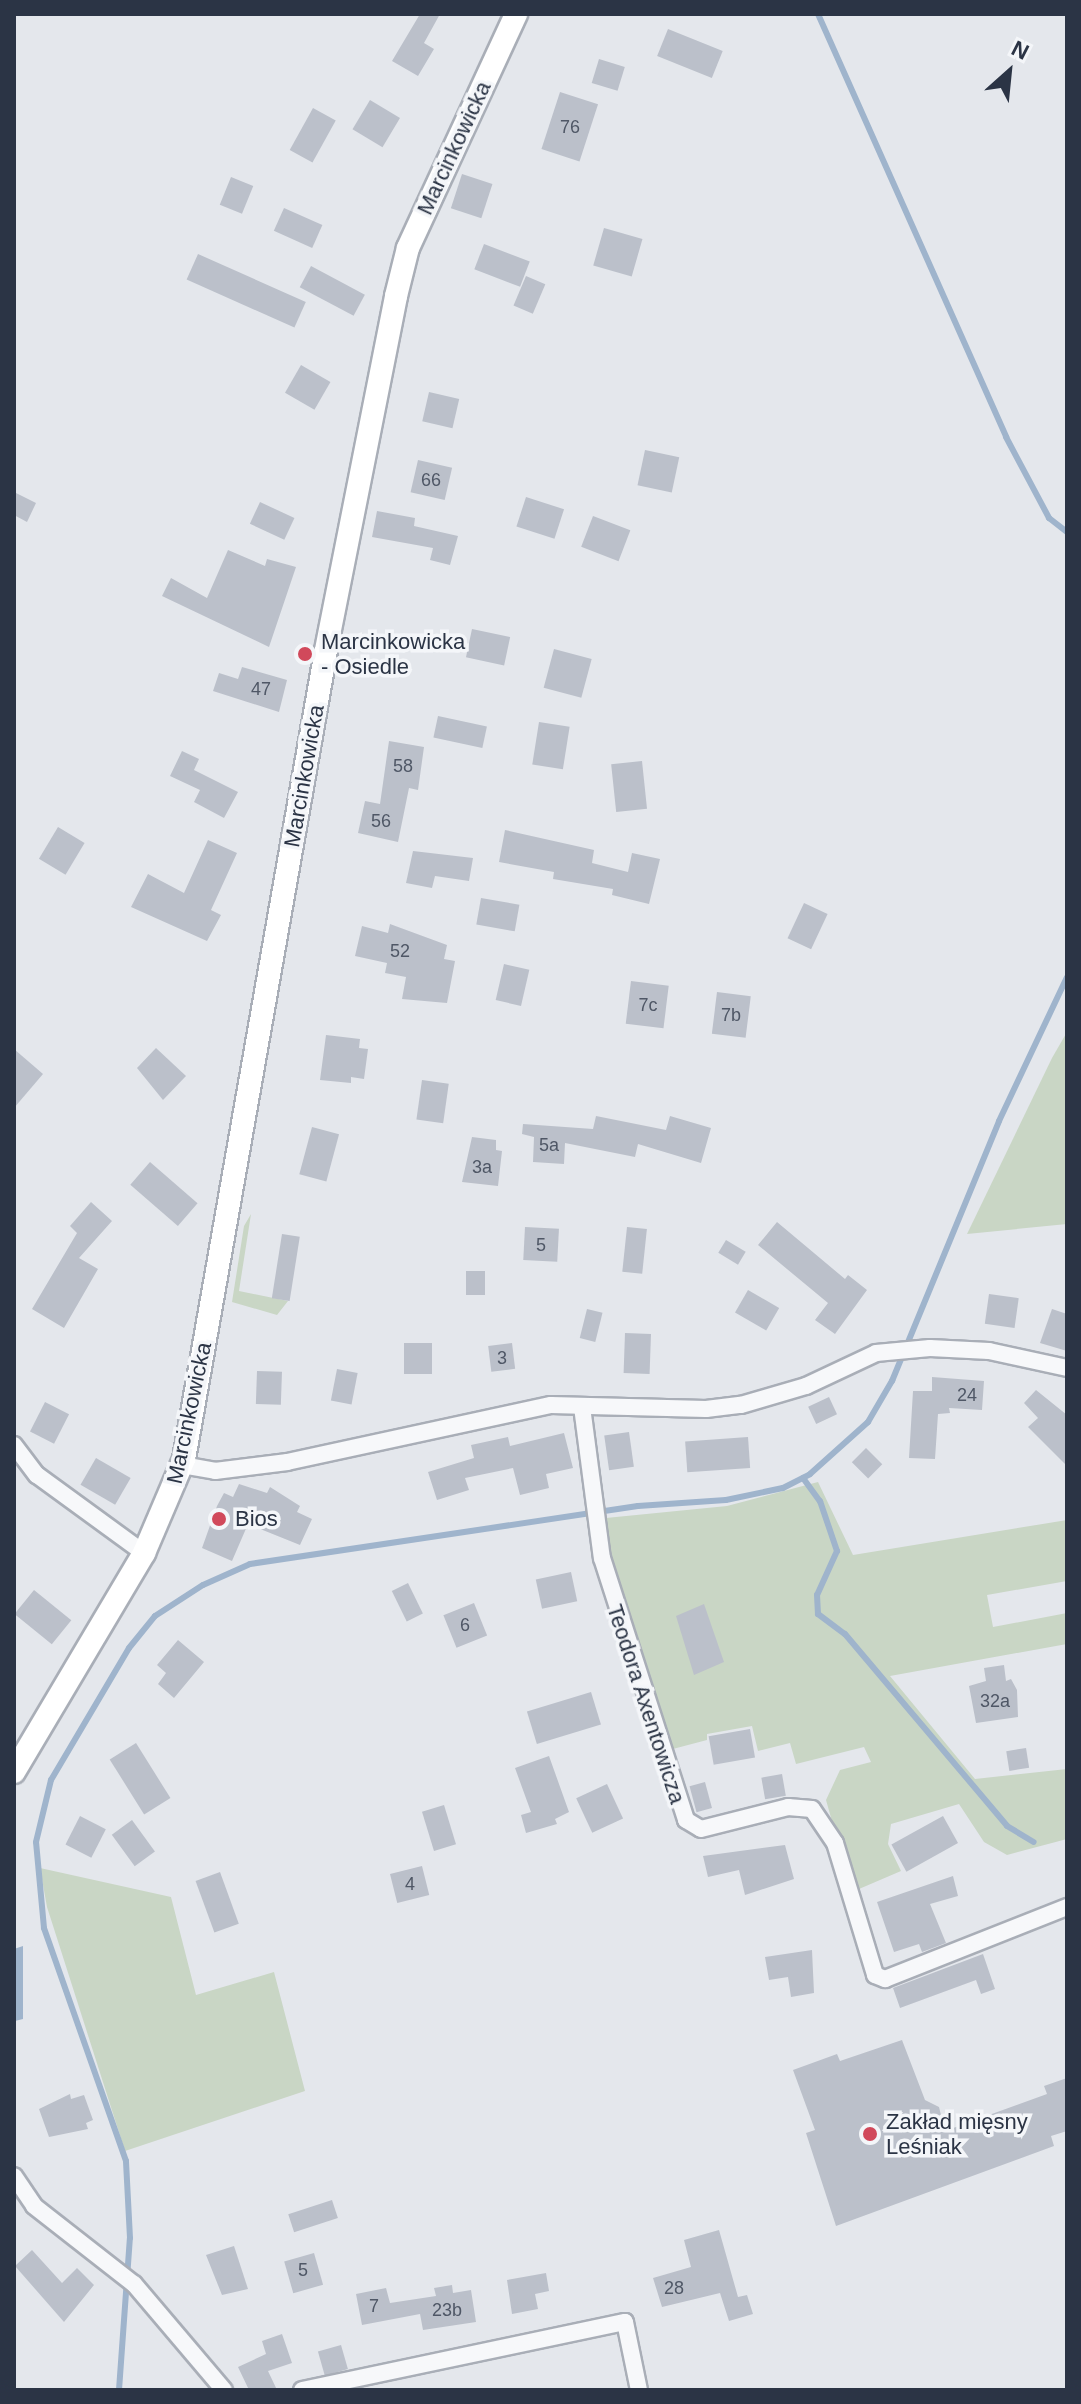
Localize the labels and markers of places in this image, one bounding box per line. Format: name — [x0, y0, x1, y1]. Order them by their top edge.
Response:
place label: Marcinkowicka - Osiedle — [321, 628, 465, 680]
marker: Marcinkowicka - Osiedle — [296, 645, 314, 663]
place label: Bios — [235, 1506, 278, 1532]
marker: Bios — [210, 1510, 228, 1528]
place label: Zakład mięsny Leśniak — [886, 2108, 1028, 2160]
marker: Zakład mięsny Leśniak — [861, 2125, 879, 2143]

